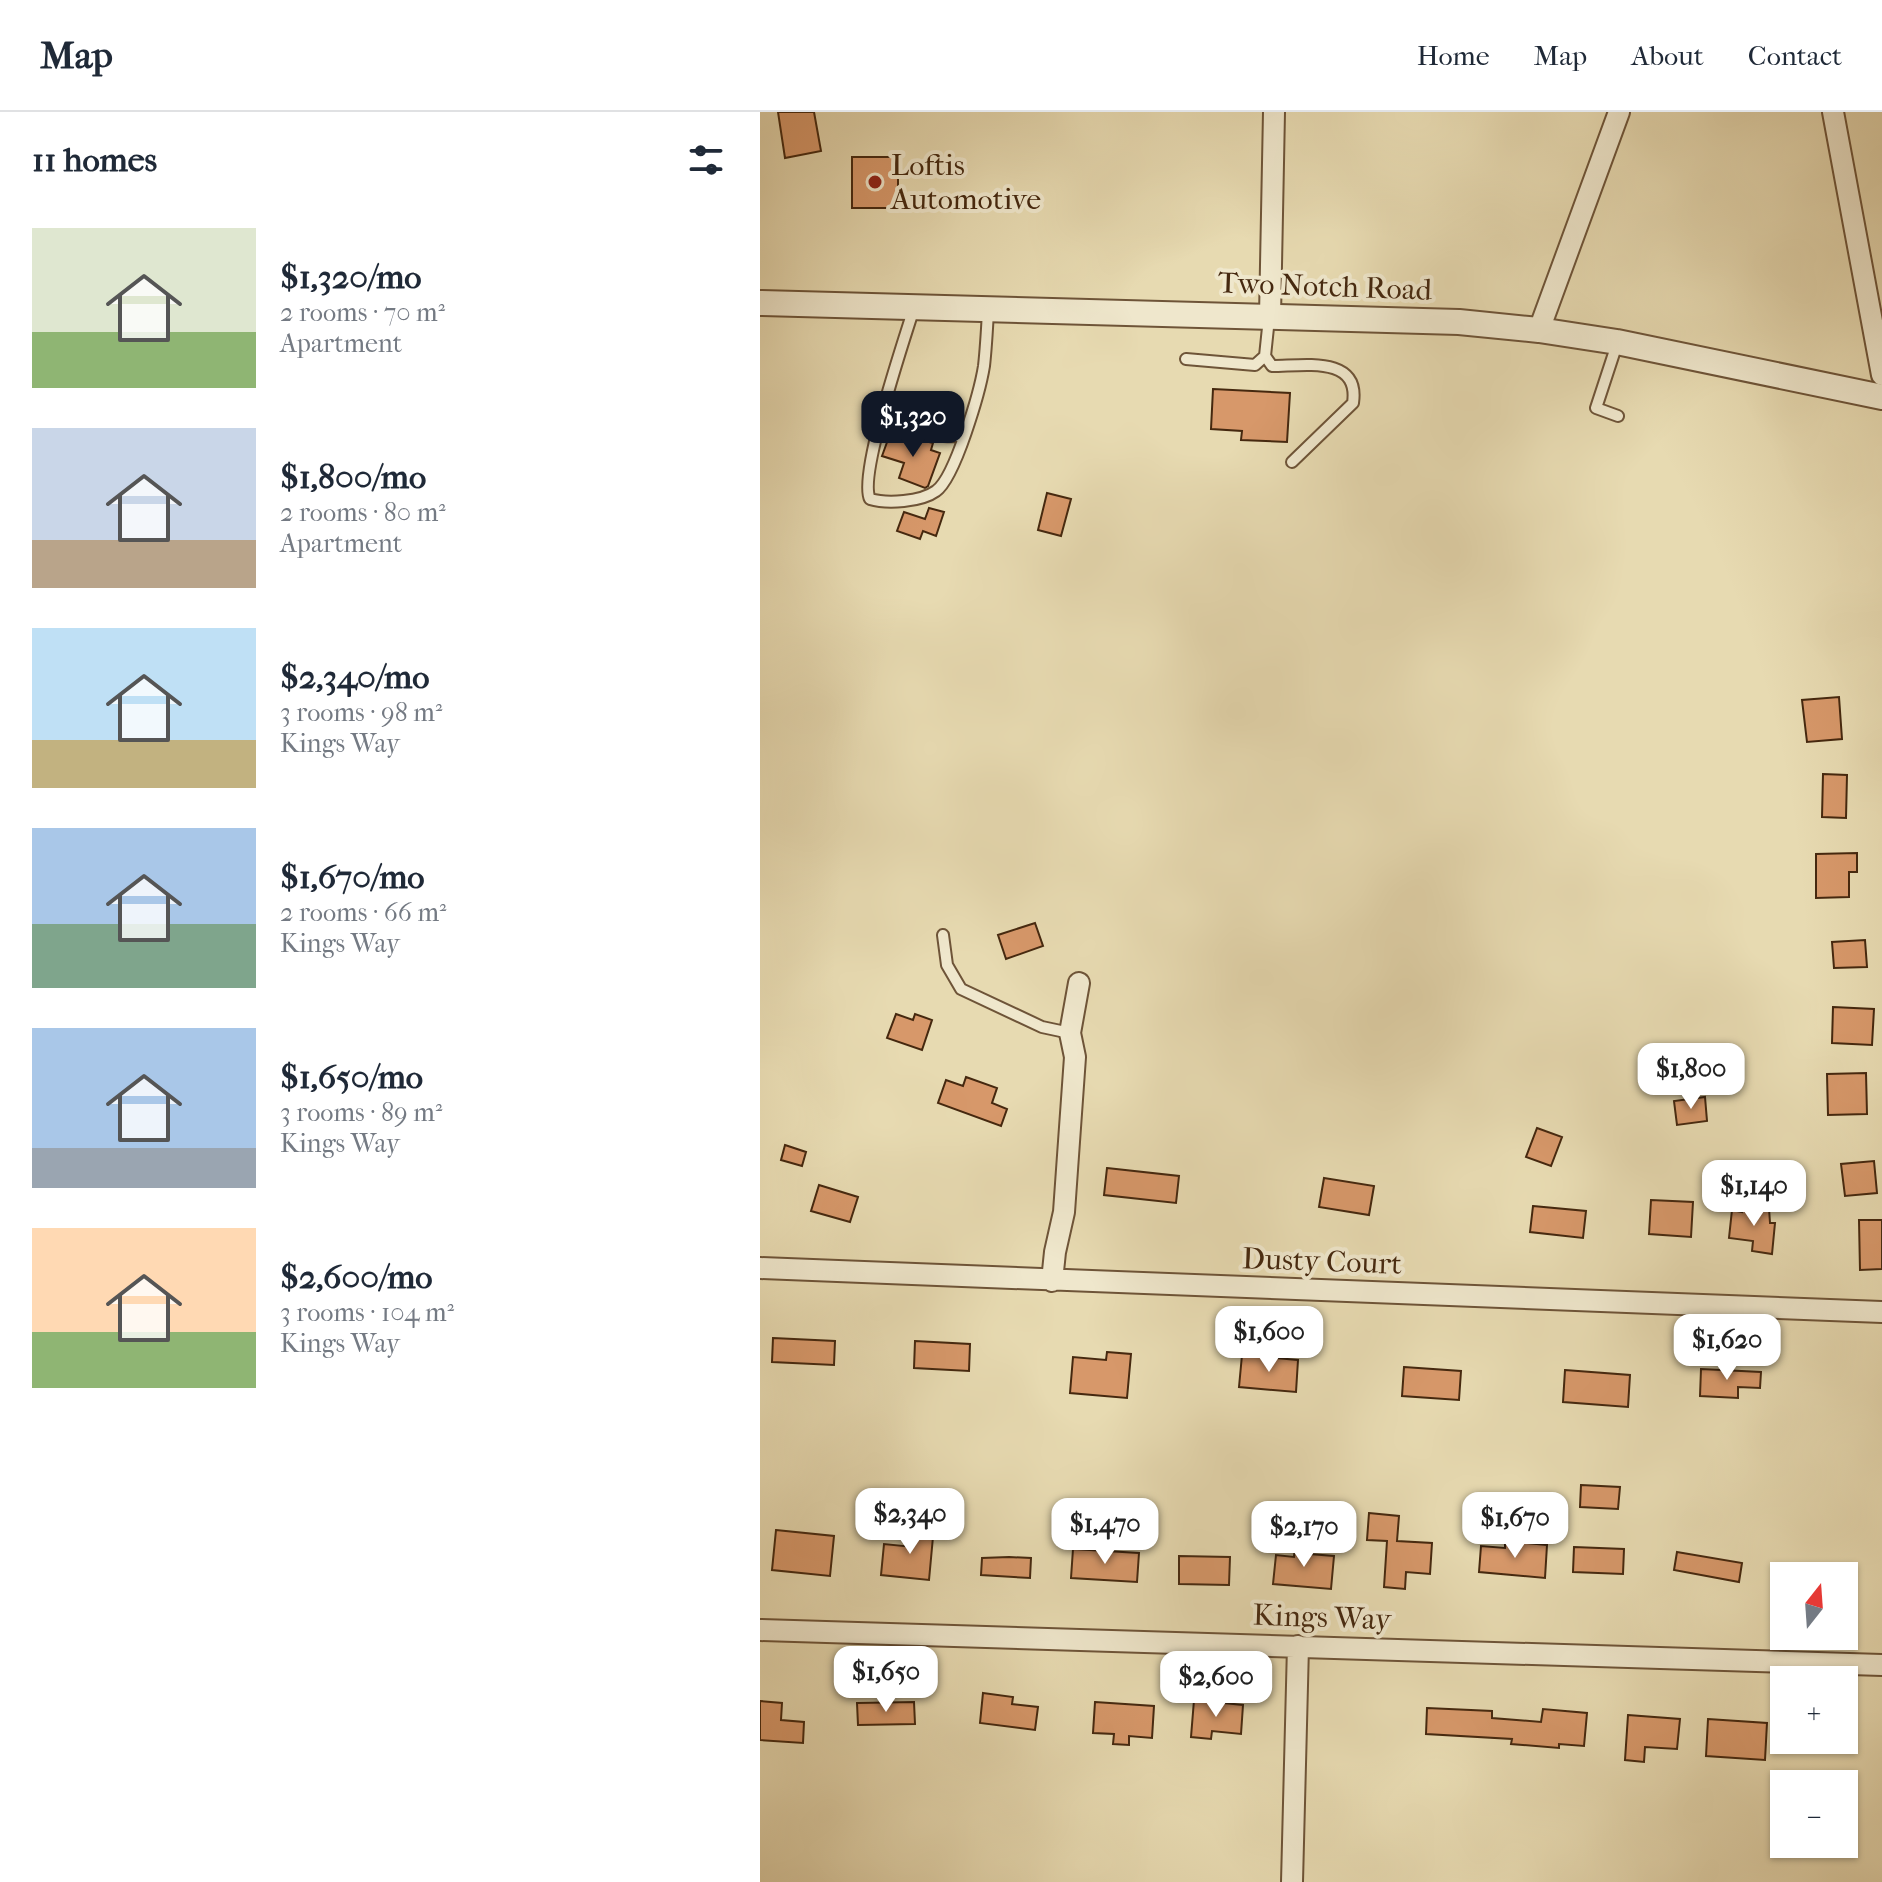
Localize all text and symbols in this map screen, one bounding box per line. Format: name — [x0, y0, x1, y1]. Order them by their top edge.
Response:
text: Map — [40, 33, 113, 78]
text: Home — [1417, 39, 1490, 72]
text: Map — [1534, 39, 1587, 72]
text: About — [1631, 39, 1704, 72]
text: Contact — [1748, 39, 1842, 72]
icon: filters — [684, 138, 728, 182]
text: 11 homes — [32, 140, 157, 180]
place label: Loftis Automotive — [890, 148, 1041, 217]
marker: Loftis Automotive — [866, 173, 884, 191]
text: $1,320/mo — [280, 257, 422, 297]
icon: home — [96, 260, 192, 356]
street label: Two Notch Road — [1217, 265, 1433, 308]
text: 2 rooms · 70 m² — [280, 297, 445, 328]
text: Apartment — [280, 328, 402, 359]
pin: $1,320 — [848, 391, 978, 459]
text: $1,320 — [879, 401, 947, 432]
text: $1,800/mo — [280, 457, 426, 497]
icon: home — [96, 460, 192, 556]
text: 2 rooms · 80 m² — [280, 497, 446, 528]
text: Apartment — [280, 528, 402, 559]
text: $2,340/mo — [280, 657, 429, 697]
icon: home — [96, 660, 192, 756]
text: 3 rooms · 98 m² — [280, 697, 442, 728]
text: Kings Way — [280, 728, 400, 759]
text: $1,670/mo — [280, 857, 425, 897]
icon: home — [96, 860, 192, 956]
text: 2 rooms · 66 m² — [280, 897, 446, 928]
text: Kings Way — [280, 928, 400, 959]
pin: $1,800 — [1626, 1043, 1756, 1111]
text: $1,800 — [1656, 1053, 1726, 1084]
text: $1,650/mo — [280, 1057, 423, 1097]
icon: home — [96, 1060, 192, 1156]
text: 3 rooms · 89 m² — [280, 1097, 442, 1128]
text: Kings Way — [280, 1128, 400, 1159]
pin: $1,140 — [1689, 1160, 1819, 1228]
text: $1,140 — [1720, 1170, 1788, 1201]
street label: Dusty Court — [1242, 1241, 1403, 1282]
text: $2,600/mo — [280, 1257, 433, 1297]
icon: home — [96, 1260, 192, 1356]
text: 3 rooms · 104 m² — [280, 1297, 454, 1328]
pin: $1,600 — [1204, 1306, 1334, 1374]
pin: $1,620 — [1662, 1314, 1792, 1382]
text: $1,600 — [1233, 1316, 1305, 1347]
text: $1,620 — [1692, 1324, 1762, 1355]
text: Kings Way — [280, 1328, 400, 1359]
pin: $2,340 — [845, 1488, 975, 1556]
pin: $1,670 — [1450, 1492, 1580, 1560]
text: $2,340 — [873, 1498, 947, 1529]
pin: $1,470 — [1040, 1498, 1170, 1566]
pin: $2,170 — [1239, 1501, 1369, 1569]
text: $1,670 — [1480, 1502, 1550, 1533]
text: $1,470 — [1069, 1508, 1141, 1539]
text: $2,170 — [1269, 1511, 1339, 1542]
north arrow — [1770, 1562, 1858, 1650]
map controls — [1770, 1562, 1858, 1858]
street label: Kings Way — [1252, 1598, 1393, 1637]
pin: $1,650 — [821, 1646, 951, 1714]
pin: $2,600 — [1151, 1651, 1281, 1719]
text: $1,650 — [852, 1656, 920, 1687]
text: $2,600 — [1178, 1661, 1254, 1692]
button: + — [1770, 1666, 1858, 1754]
button: − — [1770, 1770, 1858, 1858]

